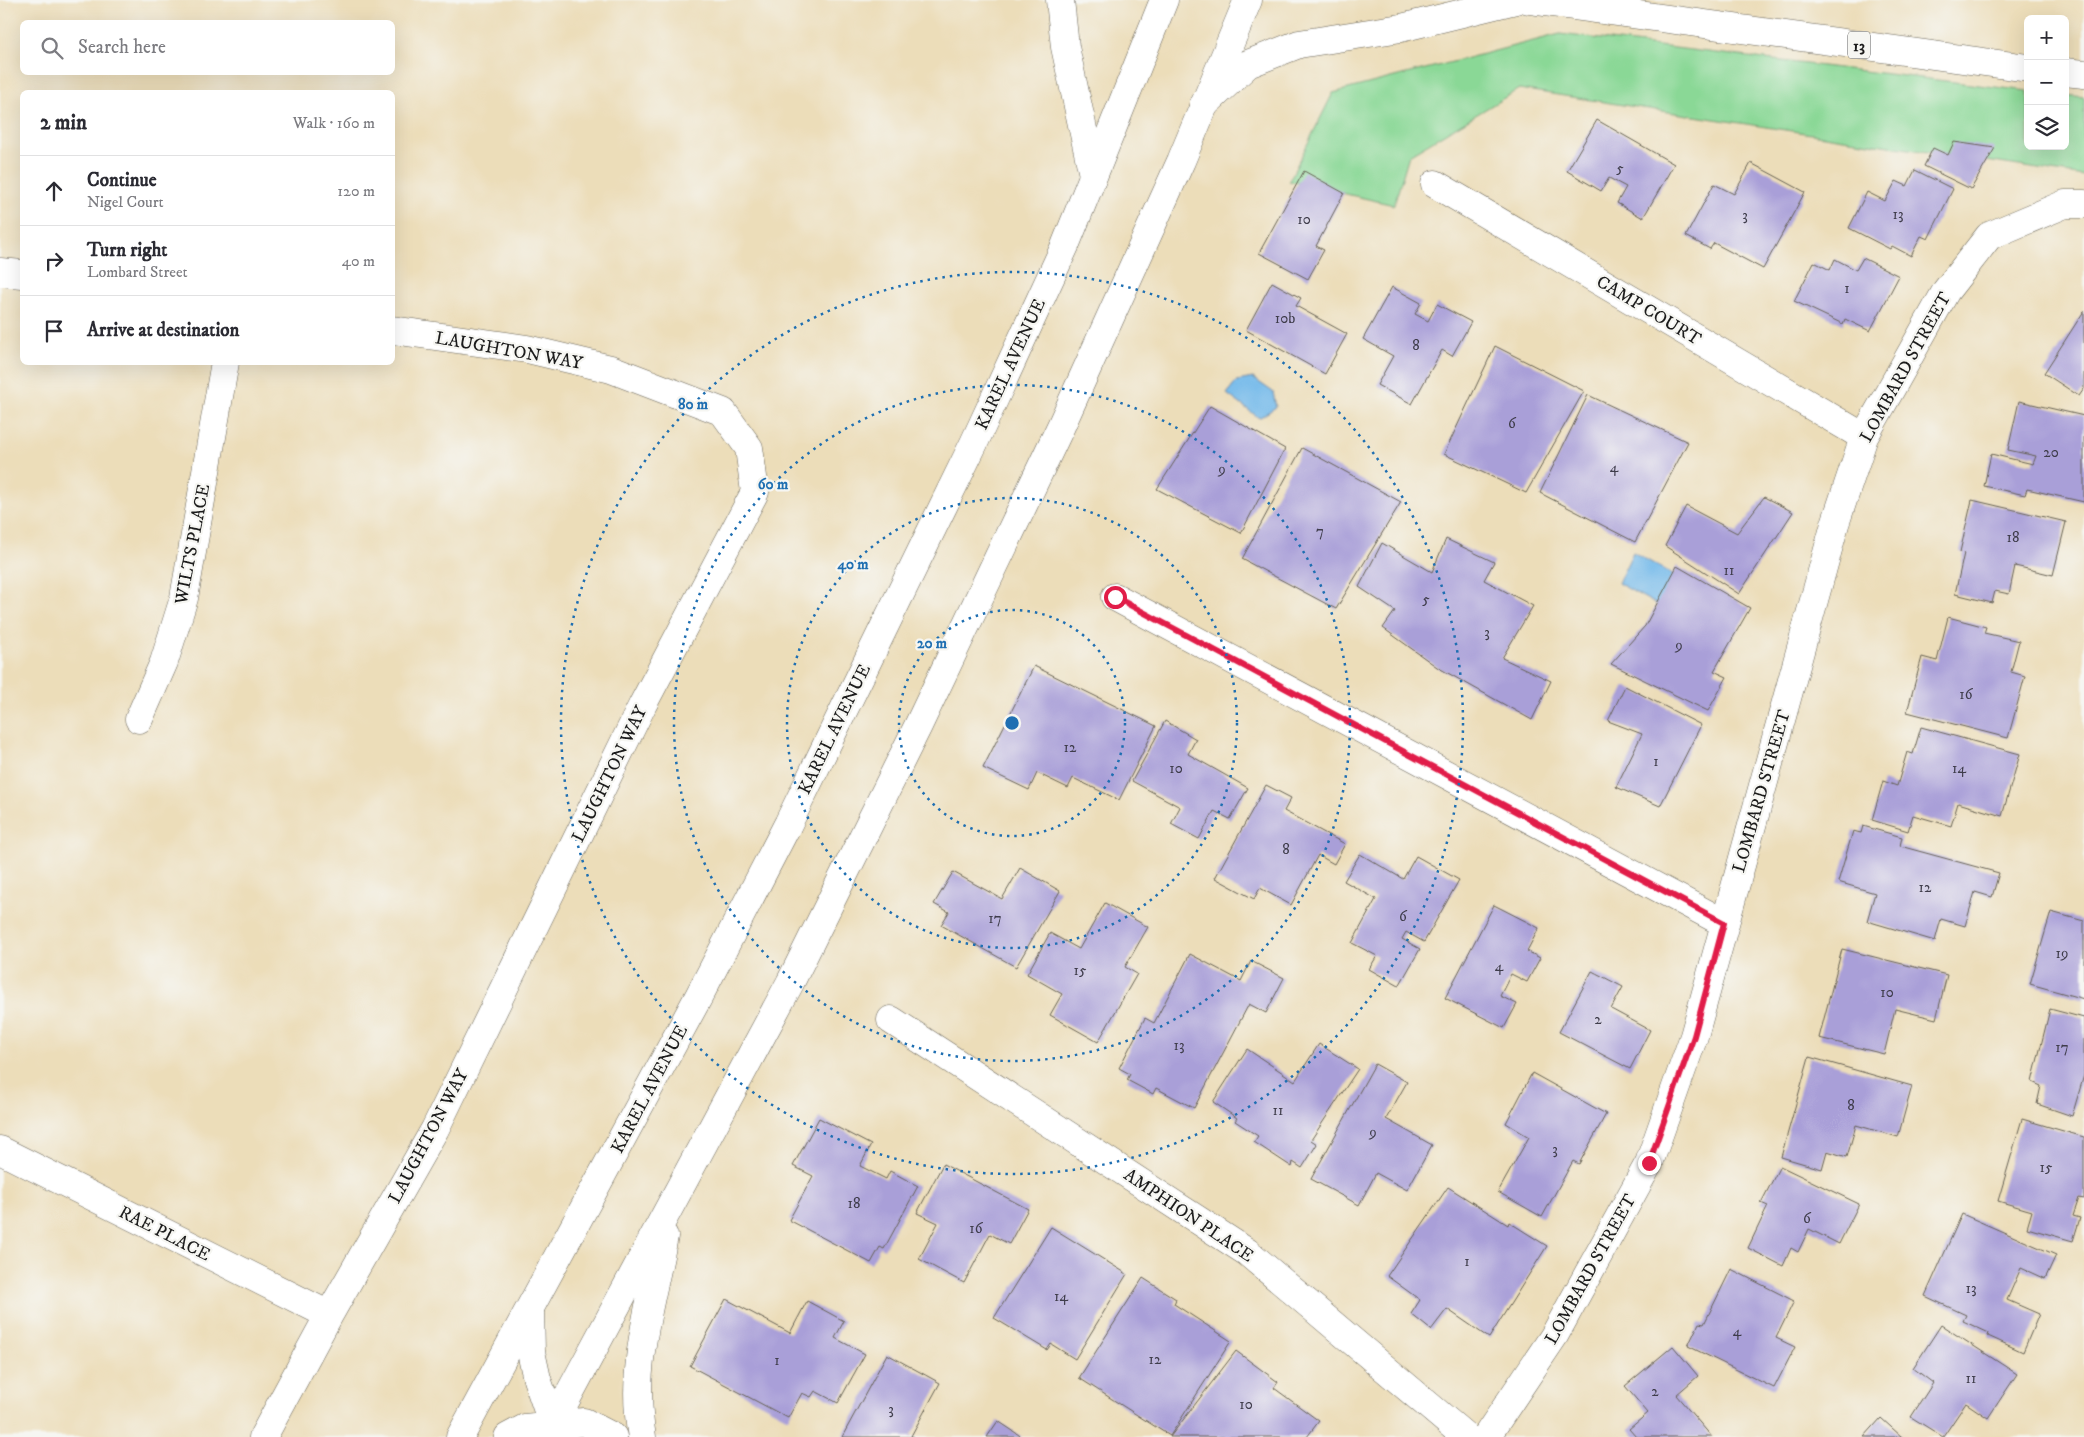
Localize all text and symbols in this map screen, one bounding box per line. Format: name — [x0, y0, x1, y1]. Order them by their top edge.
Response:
map controls — [2024, 15, 2069, 150]
button: + — [2024, 15, 2069, 60]
search box — [20, 20, 395, 75]
road number: 13 — [1848, 32, 1870, 58]
icon: search — [38, 34, 66, 62]
text: Search here — [78, 36, 166, 59]
button: − — [2024, 60, 2069, 105]
button: layers — [2024, 105, 2069, 150]
text: 2 min — [40, 110, 87, 136]
text: Walk · 160 m — [293, 113, 375, 133]
house number: 5 — [1616, 159, 1624, 178]
text: Continue — [87, 169, 157, 192]
icon: ahead — [40, 177, 68, 205]
text: 120 m — [337, 181, 375, 201]
text: Nigel Court — [87, 192, 164, 212]
house number: 13 — [1892, 205, 1904, 224]
house number: 3 — [1742, 206, 1748, 225]
house number: 10 — [1297, 210, 1311, 229]
text: Turn right — [87, 239, 167, 262]
icon: right — [40, 247, 68, 275]
text: 40 m — [342, 251, 375, 271]
text: Lombard Street — [87, 262, 188, 282]
street label: CAMP COURT — [1592, 271, 1705, 351]
house number: 1 — [1844, 279, 1850, 298]
street label: LOMBARD STREET — [1855, 288, 1956, 446]
street label: KAREL AVENUE — [971, 295, 1051, 434]
house number: 10b — [1275, 309, 1295, 328]
icon: arrive — [40, 317, 68, 345]
text: Arrive at destination — [87, 319, 239, 342]
street label: LAUGHTON WAY — [434, 327, 585, 375]
house number: 8 — [1412, 336, 1420, 355]
text: 80 m — [678, 395, 709, 414]
house number: 6 — [1508, 414, 1517, 433]
house number: 20 — [2043, 443, 2059, 462]
house number: 4 — [1610, 458, 1619, 477]
house number: 9 — [1217, 460, 1226, 479]
text: 60 m — [758, 475, 789, 494]
street label: WILTS PLACE — [170, 482, 215, 607]
house number: 7 — [1316, 522, 1324, 541]
house number: 18 — [2006, 528, 2020, 547]
text: 40 m — [836, 555, 869, 574]
house number: 11 — [1723, 561, 1735, 580]
route start — [1104, 586, 1127, 609]
house number: 5 — [1422, 590, 1430, 609]
house number: 3 — [1484, 623, 1490, 642]
text: 20 m — [917, 634, 948, 653]
house number: 9 — [1674, 636, 1683, 655]
street label: KAREL AVENUE — [794, 660, 876, 798]
house number: 16 — [1959, 685, 1974, 704]
street label: LAUGHTON WAY — [567, 702, 653, 846]
street label: LOMBARD STREET — [1728, 707, 1796, 875]
centre of rings — [1003, 714, 1021, 732]
house number: 12 — [1064, 738, 1077, 757]
house number: 1 — [1653, 752, 1659, 771]
house number: 10 — [1169, 759, 1183, 778]
house number: 14 — [1952, 759, 1966, 778]
house number: 8 — [1282, 840, 1290, 859]
house number: 12 — [1919, 878, 1932, 897]
house number: 6 — [1399, 907, 1408, 926]
house number: 17 — [988, 909, 1002, 928]
house number: 19 — [2056, 944, 2068, 963]
house number: 4 — [1495, 957, 1504, 976]
house number: 15 — [1074, 961, 1087, 980]
house number: 10 — [1880, 983, 1894, 1002]
house number: 2 — [1594, 1010, 1602, 1029]
street label: KAREL AVENUE — [607, 1021, 693, 1157]
house number: 13 — [1173, 1036, 1185, 1055]
house number: 17 — [2055, 1038, 2069, 1057]
street label: LAUGHTON WAY — [384, 1065, 474, 1207]
house number: 8 — [1847, 1096, 1855, 1115]
house number: 11 — [1272, 1101, 1284, 1120]
house number: 9 — [1368, 1123, 1377, 1142]
house number: 3 — [1552, 1140, 1558, 1159]
route end — [1638, 1152, 1661, 1175]
house number: 15 — [2040, 1158, 2053, 1177]
street label: AMPHION PLACE — [1119, 1164, 1258, 1267]
street label: LOMBARD STREET — [1540, 1190, 1641, 1348]
house number: 18 — [847, 1194, 861, 1213]
street label: RAE PLACE — [115, 1201, 214, 1266]
house number: 6 — [1803, 1209, 1812, 1228]
house number: 16 — [969, 1219, 984, 1238]
house number: 1 — [1464, 1252, 1470, 1271]
house number: 13 — [1965, 1279, 1977, 1298]
house number: 14 — [1054, 1287, 1068, 1306]
house number: 4 — [1733, 1322, 1742, 1341]
house number: 12 — [1149, 1350, 1162, 1369]
house number: 1 — [774, 1351, 780, 1370]
house number: 11 — [1965, 1369, 1977, 1388]
house number: 2 — [1651, 1382, 1659, 1401]
house number: 10 — [1239, 1395, 1253, 1414]
house number: 3 — [888, 1400, 894, 1419]

